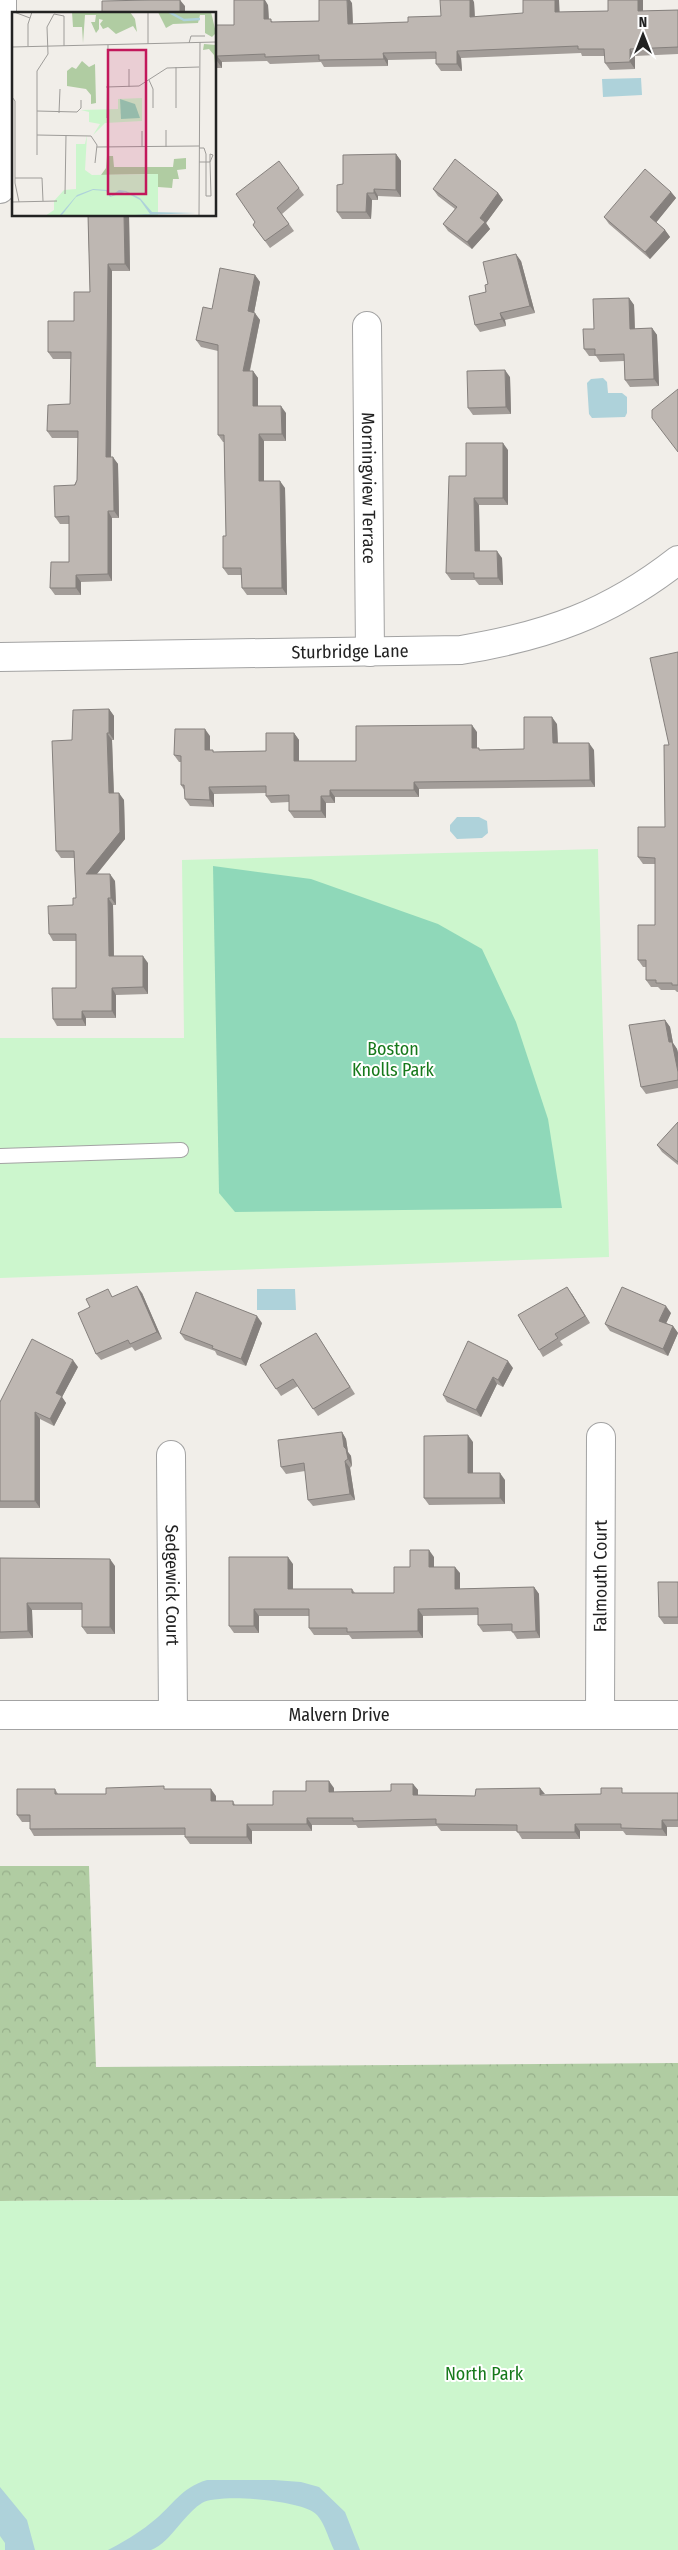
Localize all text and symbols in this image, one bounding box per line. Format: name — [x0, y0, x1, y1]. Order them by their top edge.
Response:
north arrow — [618, 10, 668, 60]
inset map — [12, 12, 216, 216]
text: N — [639, 14, 647, 31]
street label: Morningview Terrace — [357, 412, 380, 564]
street label: Sturbridge Lane — [291, 640, 409, 664]
park label: Boston Knolls Park — [352, 1038, 435, 1081]
street label: Falmouth Court — [589, 1520, 612, 1632]
street label: Sedgewick Court — [161, 1524, 183, 1646]
street label: Malvern Drive — [288, 1704, 390, 1726]
park label: North Park — [445, 2363, 524, 2385]

